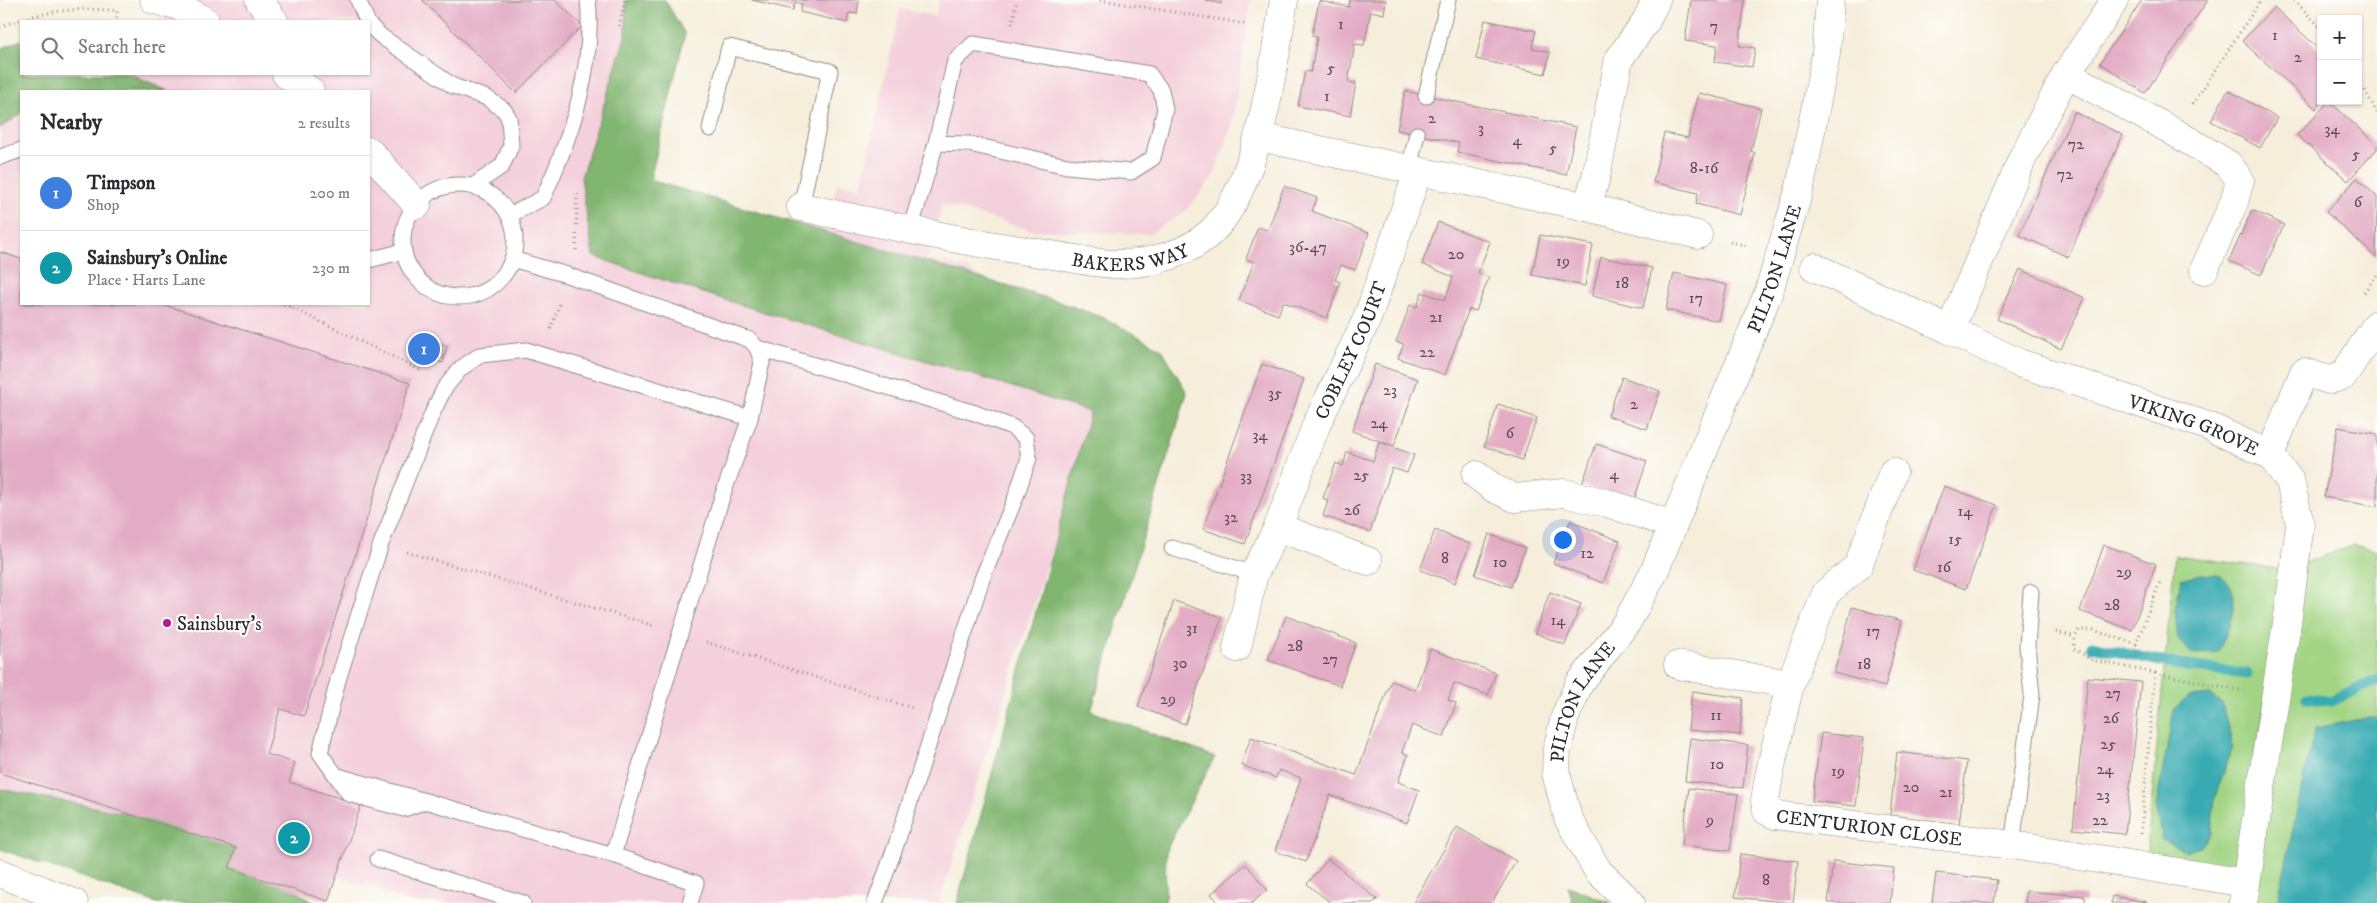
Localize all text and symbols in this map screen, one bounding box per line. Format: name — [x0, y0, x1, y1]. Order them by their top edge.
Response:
house number: 1 — [1338, 14, 1344, 34]
map controls — [2317, 15, 2362, 105]
button: + — [2317, 15, 2362, 60]
house number: 7 — [1710, 16, 1718, 36]
search box — [20, 20, 370, 75]
house number: 1 — [2272, 25, 2278, 45]
icon: search — [38, 34, 66, 62]
text: Search here — [78, 36, 166, 59]
house number: 2 — [2294, 47, 2302, 67]
house number: 5 — [1327, 58, 1335, 78]
button: − — [2317, 60, 2362, 105]
house number: 1 — [1324, 86, 1330, 106]
house number: 2 — [1428, 108, 1436, 128]
text: Nearby — [40, 110, 102, 136]
text: 2 results — [298, 113, 350, 133]
house number: 3 — [1478, 118, 1484, 138]
house number: 34 — [2324, 119, 2340, 139]
house number: 4 — [1512, 130, 1522, 150]
house number: 72 — [2068, 134, 2084, 154]
house number: 5 — [1549, 138, 1557, 158]
house number: 5 — [2352, 144, 2360, 164]
house number: 8-16 — [1690, 158, 1719, 178]
house number: 72 — [2057, 164, 2073, 184]
text: Timpson — [87, 172, 156, 195]
text: 1 — [53, 183, 59, 203]
text: 200 m — [309, 183, 350, 203]
house number: 6 — [2354, 192, 2363, 212]
text: Shop — [87, 195, 120, 215]
street label: PILTON LANE — [1743, 202, 1807, 337]
house number: 36-47 — [1289, 237, 1327, 257]
street label: BAKERS WAY — [1070, 239, 1194, 277]
house number: 20 — [1448, 244, 1464, 264]
text: Sainsbury's Online — [87, 247, 227, 270]
house number: 19 — [1556, 251, 1570, 271]
text: 2 — [52, 258, 60, 278]
text: 230 m — [312, 258, 350, 278]
text: Place · Harts Lane — [87, 270, 205, 290]
house number: 18 — [1615, 273, 1629, 293]
street label: COBLEY COURT — [1311, 278, 1392, 423]
house number: 17 — [1689, 288, 1703, 308]
house number: 21 — [1429, 307, 1443, 327]
pin: 1 — [408, 330, 440, 368]
house number: 22 — [1419, 342, 1435, 362]
house number: 23 — [1383, 380, 1397, 400]
house number: 35 — [1268, 383, 1282, 403]
street label: VIKING GROVE — [2124, 390, 2262, 461]
house number: 2 — [1630, 394, 1638, 414]
house number: 24 — [1370, 413, 1388, 433]
house number: 6 — [1506, 423, 1515, 443]
house number: 34 — [1252, 425, 1268, 445]
house number: 4 — [1609, 464, 1619, 484]
house number: 25 — [1353, 465, 1369, 485]
house number: 33 — [1240, 466, 1252, 486]
house number: 26 — [1344, 500, 1361, 520]
house number: 14 — [1957, 501, 1973, 521]
house number: 32 — [1224, 507, 1238, 527]
your location — [1550, 527, 1576, 553]
house number: 15 — [1948, 529, 1962, 549]
house number: 12 — [1580, 543, 1594, 563]
house number: 8 — [1441, 548, 1449, 568]
house number: 10 — [1493, 552, 1507, 572]
house number: 16 — [1937, 557, 1952, 577]
house number: 29 — [2116, 562, 2132, 582]
house number: 28 — [2104, 595, 2120, 615]
house number: 14 — [1550, 610, 1566, 630]
place label: Sainsbury's — [177, 613, 262, 636]
marker: Sainsbury's — [161, 617, 173, 629]
house number: 31 — [1186, 618, 1198, 638]
house number: 17 — [1866, 621, 1880, 641]
house number: 28 — [1287, 636, 1303, 656]
street label: PILTON LANE — [1546, 637, 1621, 763]
house number: 27 — [1322, 649, 1338, 669]
house number: 30 — [1173, 653, 1187, 673]
house number: 18 — [1857, 654, 1871, 674]
house number: 27 — [2105, 683, 2121, 703]
house number: 29 — [1160, 689, 1176, 709]
house number: 11 — [1710, 705, 1722, 725]
house number: 26 — [2103, 708, 2120, 728]
house number: 25 — [2100, 734, 2116, 754]
house number: 10 — [1710, 754, 1724, 774]
house number: 24 — [2096, 759, 2114, 779]
house number: 19 — [1831, 761, 1845, 781]
house number: 20 — [1903, 777, 1919, 797]
house number: 21 — [1939, 782, 1953, 802]
house number: 23 — [2096, 785, 2110, 805]
street label: CENTURION CLOSE — [1775, 805, 1964, 852]
house number: 9 — [1705, 810, 1714, 830]
house number: 22 — [2092, 810, 2108, 830]
pin: 2 — [278, 819, 310, 857]
house number: 8 — [1762, 870, 1770, 890]

